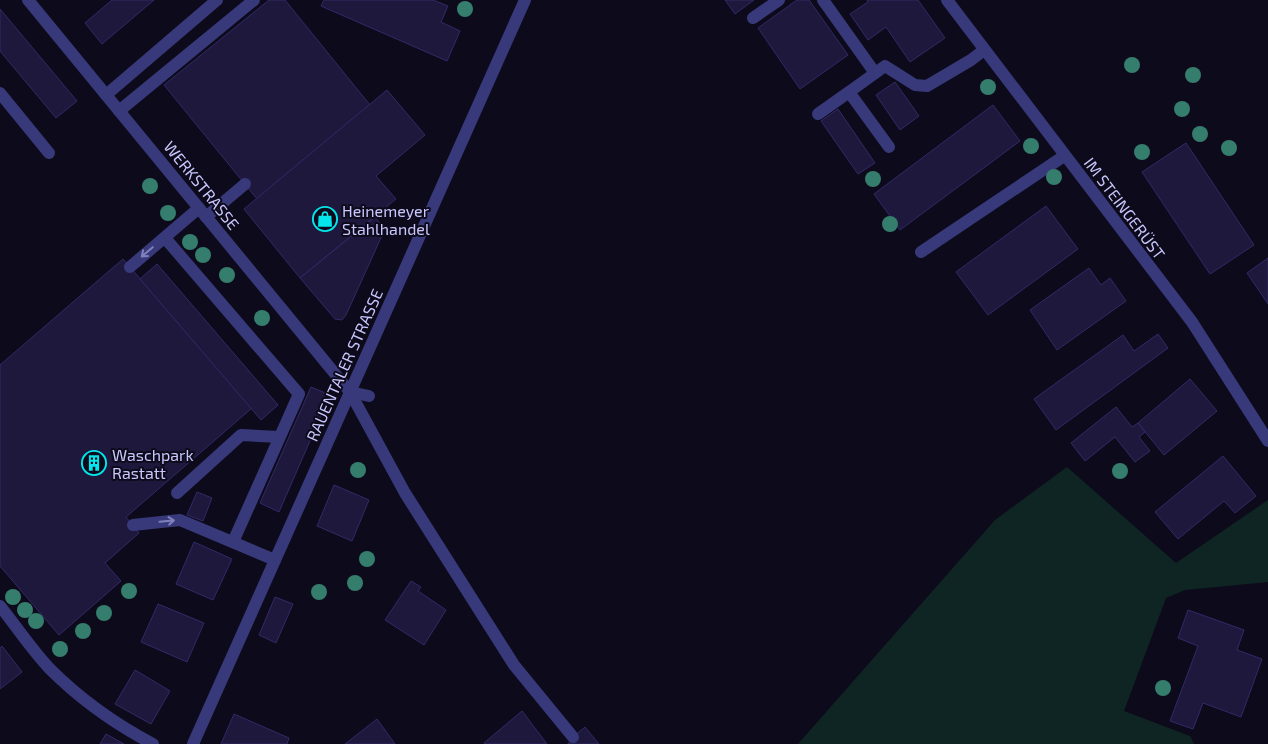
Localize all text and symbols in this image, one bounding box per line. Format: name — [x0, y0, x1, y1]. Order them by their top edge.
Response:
street label: WERKSTRASSE — [160, 137, 244, 233]
street label: IM STEINGERÜST — [1081, 153, 1169, 263]
place label: Heinemeyer Stahlhandel — [342, 201, 430, 238]
shop icon: Heinemeyer Stahlhandel — [312, 206, 338, 232]
one-way arrow — [141, 247, 154, 258]
street label: RAUENTALER STRASSE — [302, 286, 386, 444]
place label: Waschpark Rastatt — [112, 445, 194, 482]
building icon: Waschpark Rastatt — [81, 450, 107, 476]
one-way arrow — [159, 517, 175, 526]

